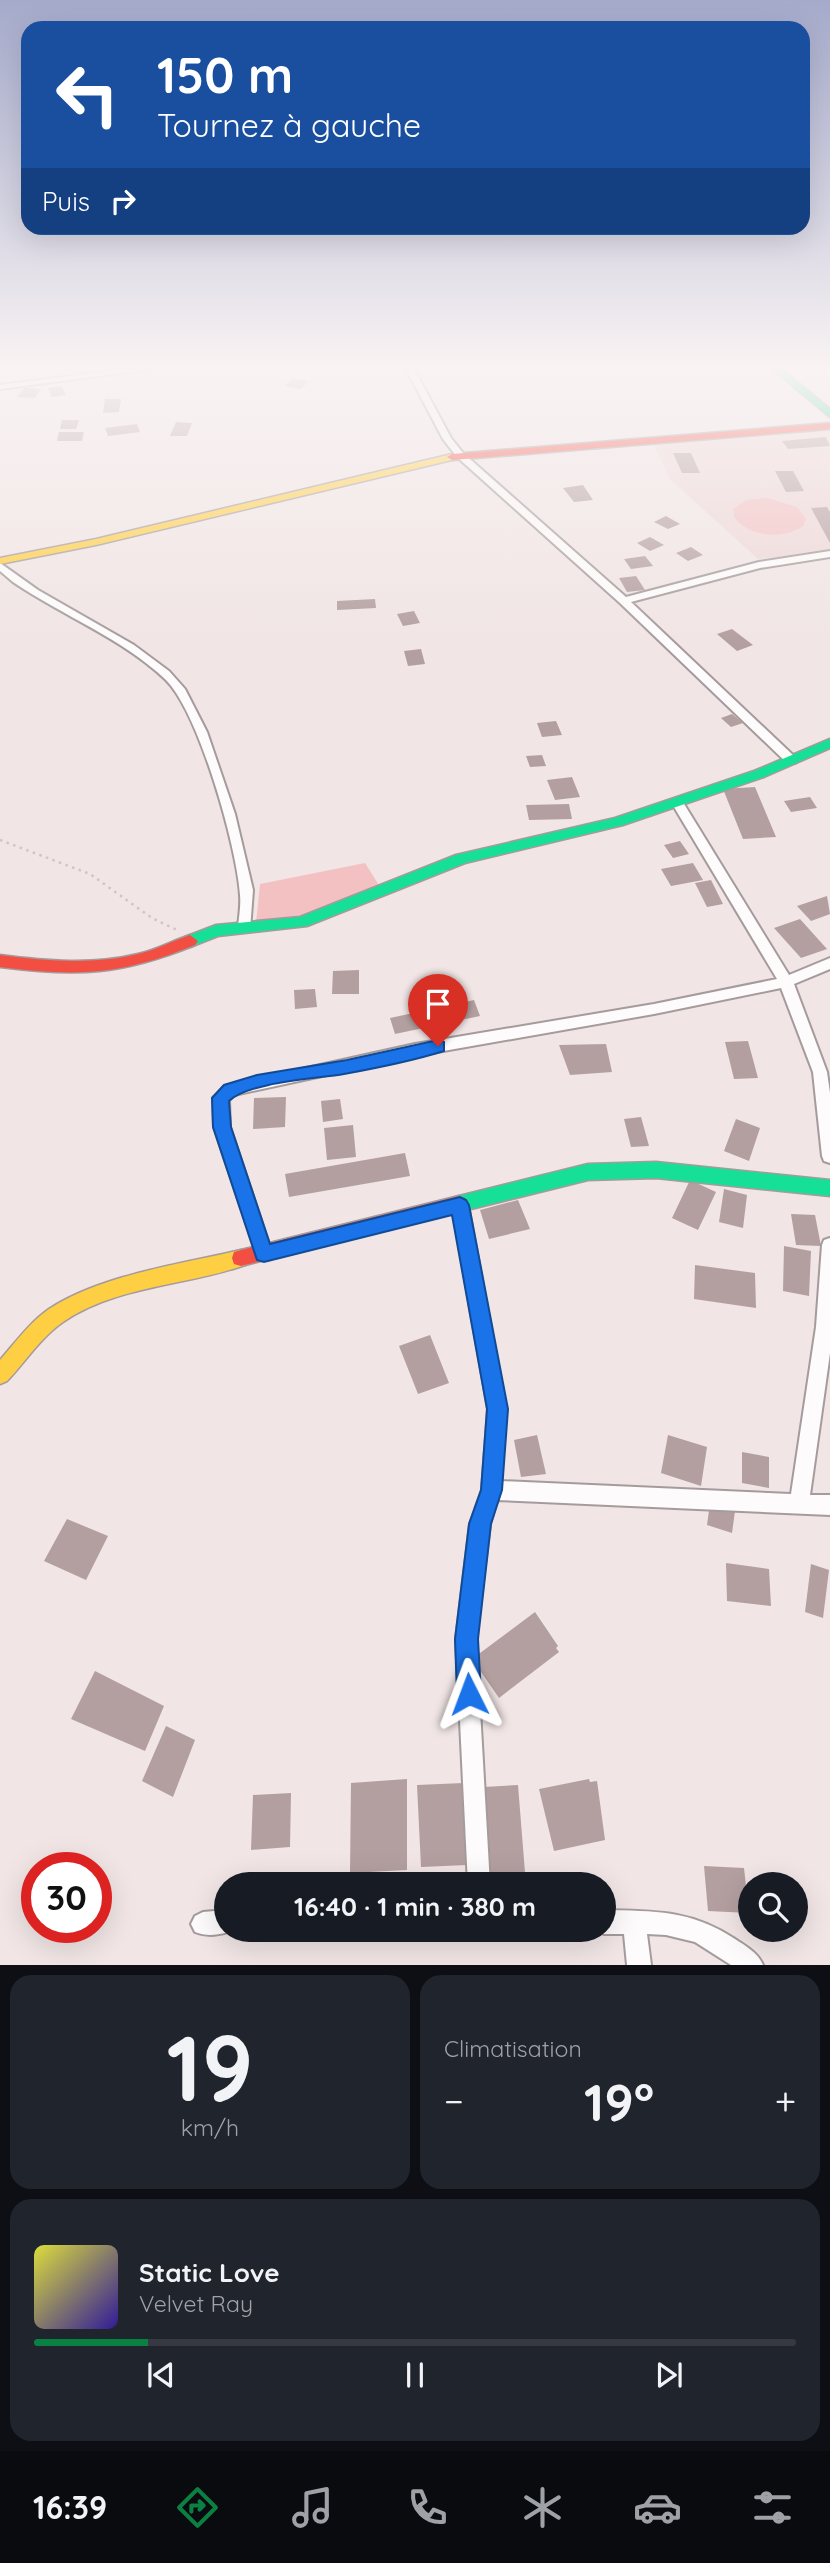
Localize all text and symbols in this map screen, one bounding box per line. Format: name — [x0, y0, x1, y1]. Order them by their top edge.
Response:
text: 150 m — [157, 44, 293, 105]
icon: left — [42, 49, 133, 140]
text: Tournez à gauche — [157, 105, 421, 145]
icon: right — [104, 182, 142, 220]
text: Puis — [42, 185, 90, 218]
pin — [408, 974, 468, 1046]
icon: arrive — [419, 985, 457, 1023]
position arrow — [432, 1657, 506, 1731]
speed limit sign: 30 — [21, 1852, 112, 1943]
map controls — [738, 1872, 808, 1942]
button: search — [738, 1872, 808, 1942]
text: 16:40 · 1 min · 380 m — [294, 1890, 536, 1923]
text: 19 — [166, 2010, 254, 2124]
text: Climatisation — [444, 2034, 582, 2063]
text: 19° — [584, 2069, 654, 2134]
text: − — [444, 2077, 464, 2125]
text: + — [775, 2077, 796, 2125]
text: km/h — [181, 2113, 239, 2142]
text: Static Love — [139, 2256, 280, 2289]
text: Velvet Ray — [139, 2289, 253, 2318]
icon: previous — [142, 2356, 180, 2394]
icon: pause — [396, 2356, 434, 2394]
icon: next — [650, 2356, 688, 2394]
icon: directions — [173, 2483, 222, 2532]
icon: music — [288, 2483, 337, 2532]
icon: phone — [403, 2483, 452, 2532]
icon: climate — [518, 2483, 567, 2532]
icon: car — [633, 2483, 682, 2532]
icon: filters — [748, 2483, 797, 2532]
text: 16:39 — [33, 2487, 107, 2527]

